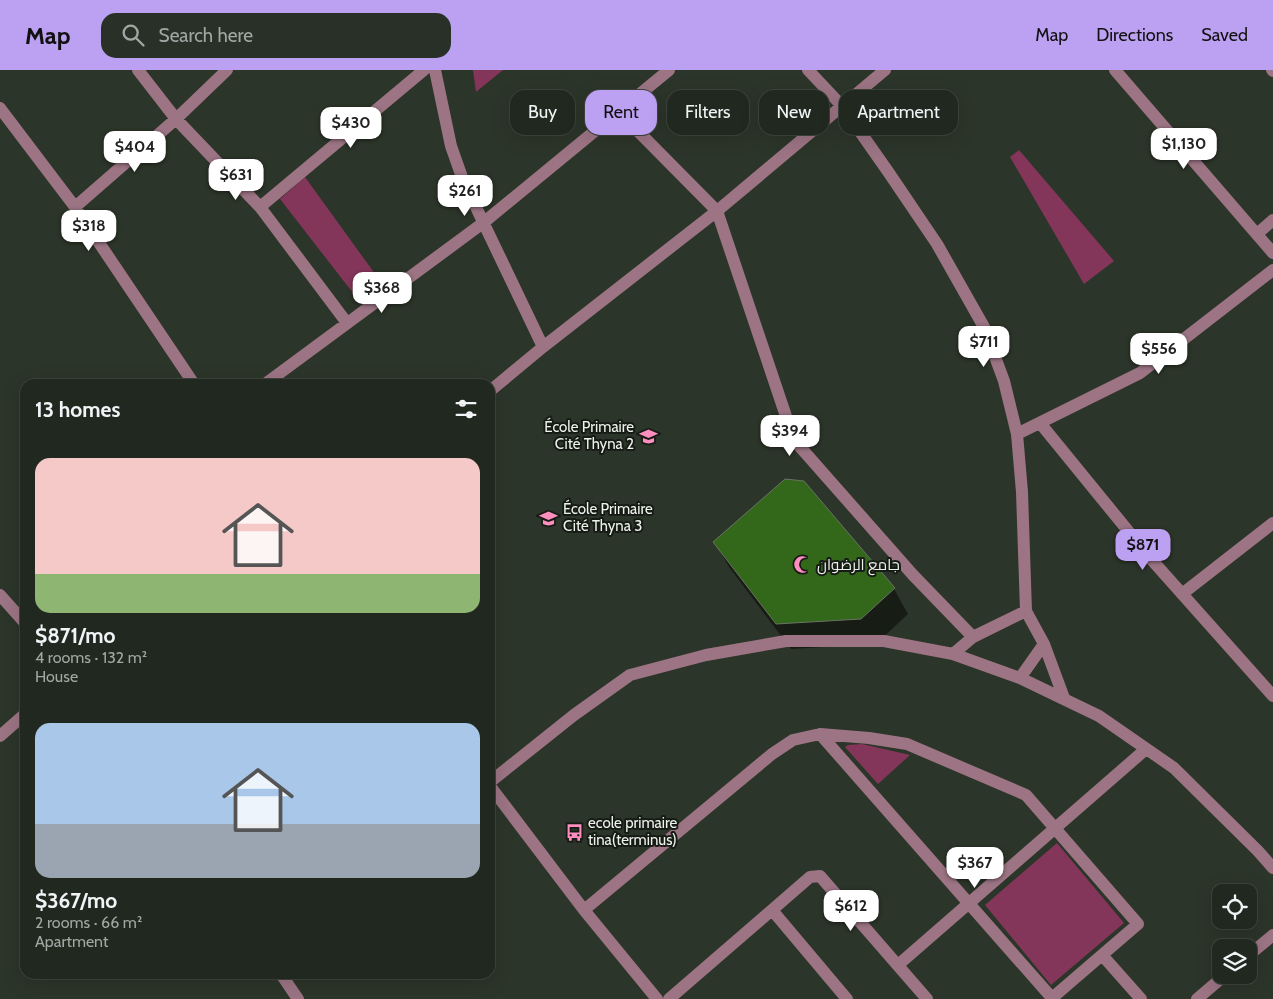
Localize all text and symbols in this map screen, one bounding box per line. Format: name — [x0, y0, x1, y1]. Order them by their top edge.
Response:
search box — [101, 13, 451, 58]
text: Map — [25, 21, 71, 50]
icon: search — [119, 21, 147, 49]
text: Search here — [159, 24, 253, 47]
text: Map — [1035, 24, 1068, 46]
text: Directions — [1096, 24, 1173, 46]
text: Saved — [1201, 24, 1248, 46]
chip: Buy — [510, 90, 575, 135]
chip: Rent — [585, 90, 657, 135]
chip: Filters — [667, 90, 749, 135]
chip: New — [759, 90, 829, 135]
chip: Apartment — [839, 90, 958, 135]
pin: $430 — [321, 106, 381, 149]
text: $430 — [331, 113, 371, 132]
pin: $1,130 — [1143, 128, 1225, 170]
pin: $404 — [105, 131, 165, 173]
text: $1,130 — [1162, 134, 1206, 153]
text: $404 — [115, 137, 155, 156]
pin: $631 — [206, 158, 266, 201]
text: $631 — [220, 165, 252, 184]
pin: $261 — [435, 174, 495, 217]
text: $261 — [449, 181, 481, 200]
pin: $318 — [59, 210, 119, 252]
text: $318 — [72, 216, 106, 235]
pin: $368 — [352, 272, 412, 314]
text: $368 — [364, 278, 400, 297]
pin: $711 — [954, 326, 1014, 368]
text: $711 — [969, 332, 999, 351]
pin: $556 — [1129, 332, 1189, 375]
text: $556 — [1141, 339, 1177, 358]
icon: filters — [452, 395, 480, 423]
text: 13 homes — [35, 397, 120, 422]
pin: $394 — [760, 414, 820, 457]
place label: École Primaire Cité Thyna 2 — [544, 417, 634, 453]
text: $394 — [772, 421, 808, 440]
school or university icon: École Primaire Cité Thyna 2 — [638, 426, 658, 446]
icon: home — [213, 490, 303, 580]
place label: École Primaire Cité Thyna 3 — [563, 499, 653, 535]
school or university icon: École Primaire Cité Thyna 3 — [539, 508, 559, 528]
pin: $871 — [1113, 528, 1173, 571]
text: $871 — [1126, 535, 1160, 554]
mosque icon: جامع الرضوان — [793, 555, 813, 575]
place label: جامع الرضوان — [817, 556, 900, 576]
text: $871/mo — [35, 623, 116, 648]
text: 4 rooms · 132 m² — [35, 648, 147, 667]
text: House — [35, 667, 78, 686]
icon: home — [213, 755, 303, 845]
place label: ecole primaire tina(terminus) — [588, 814, 678, 849]
bus stop icon: ecole primaire tina(terminus) — [564, 822, 584, 842]
pin: $367 — [945, 846, 1005, 889]
text: $367 — [957, 853, 993, 872]
map controls — [1212, 884, 1257, 984]
button: locate — [1212, 884, 1257, 929]
text: $367/mo — [35, 888, 117, 913]
pin: $612 — [821, 890, 881, 932]
text: $612 — [835, 896, 867, 915]
text: 2 rooms · 66 m² — [35, 913, 142, 932]
text: Apartment — [35, 932, 108, 951]
button: layers — [1212, 939, 1257, 984]

